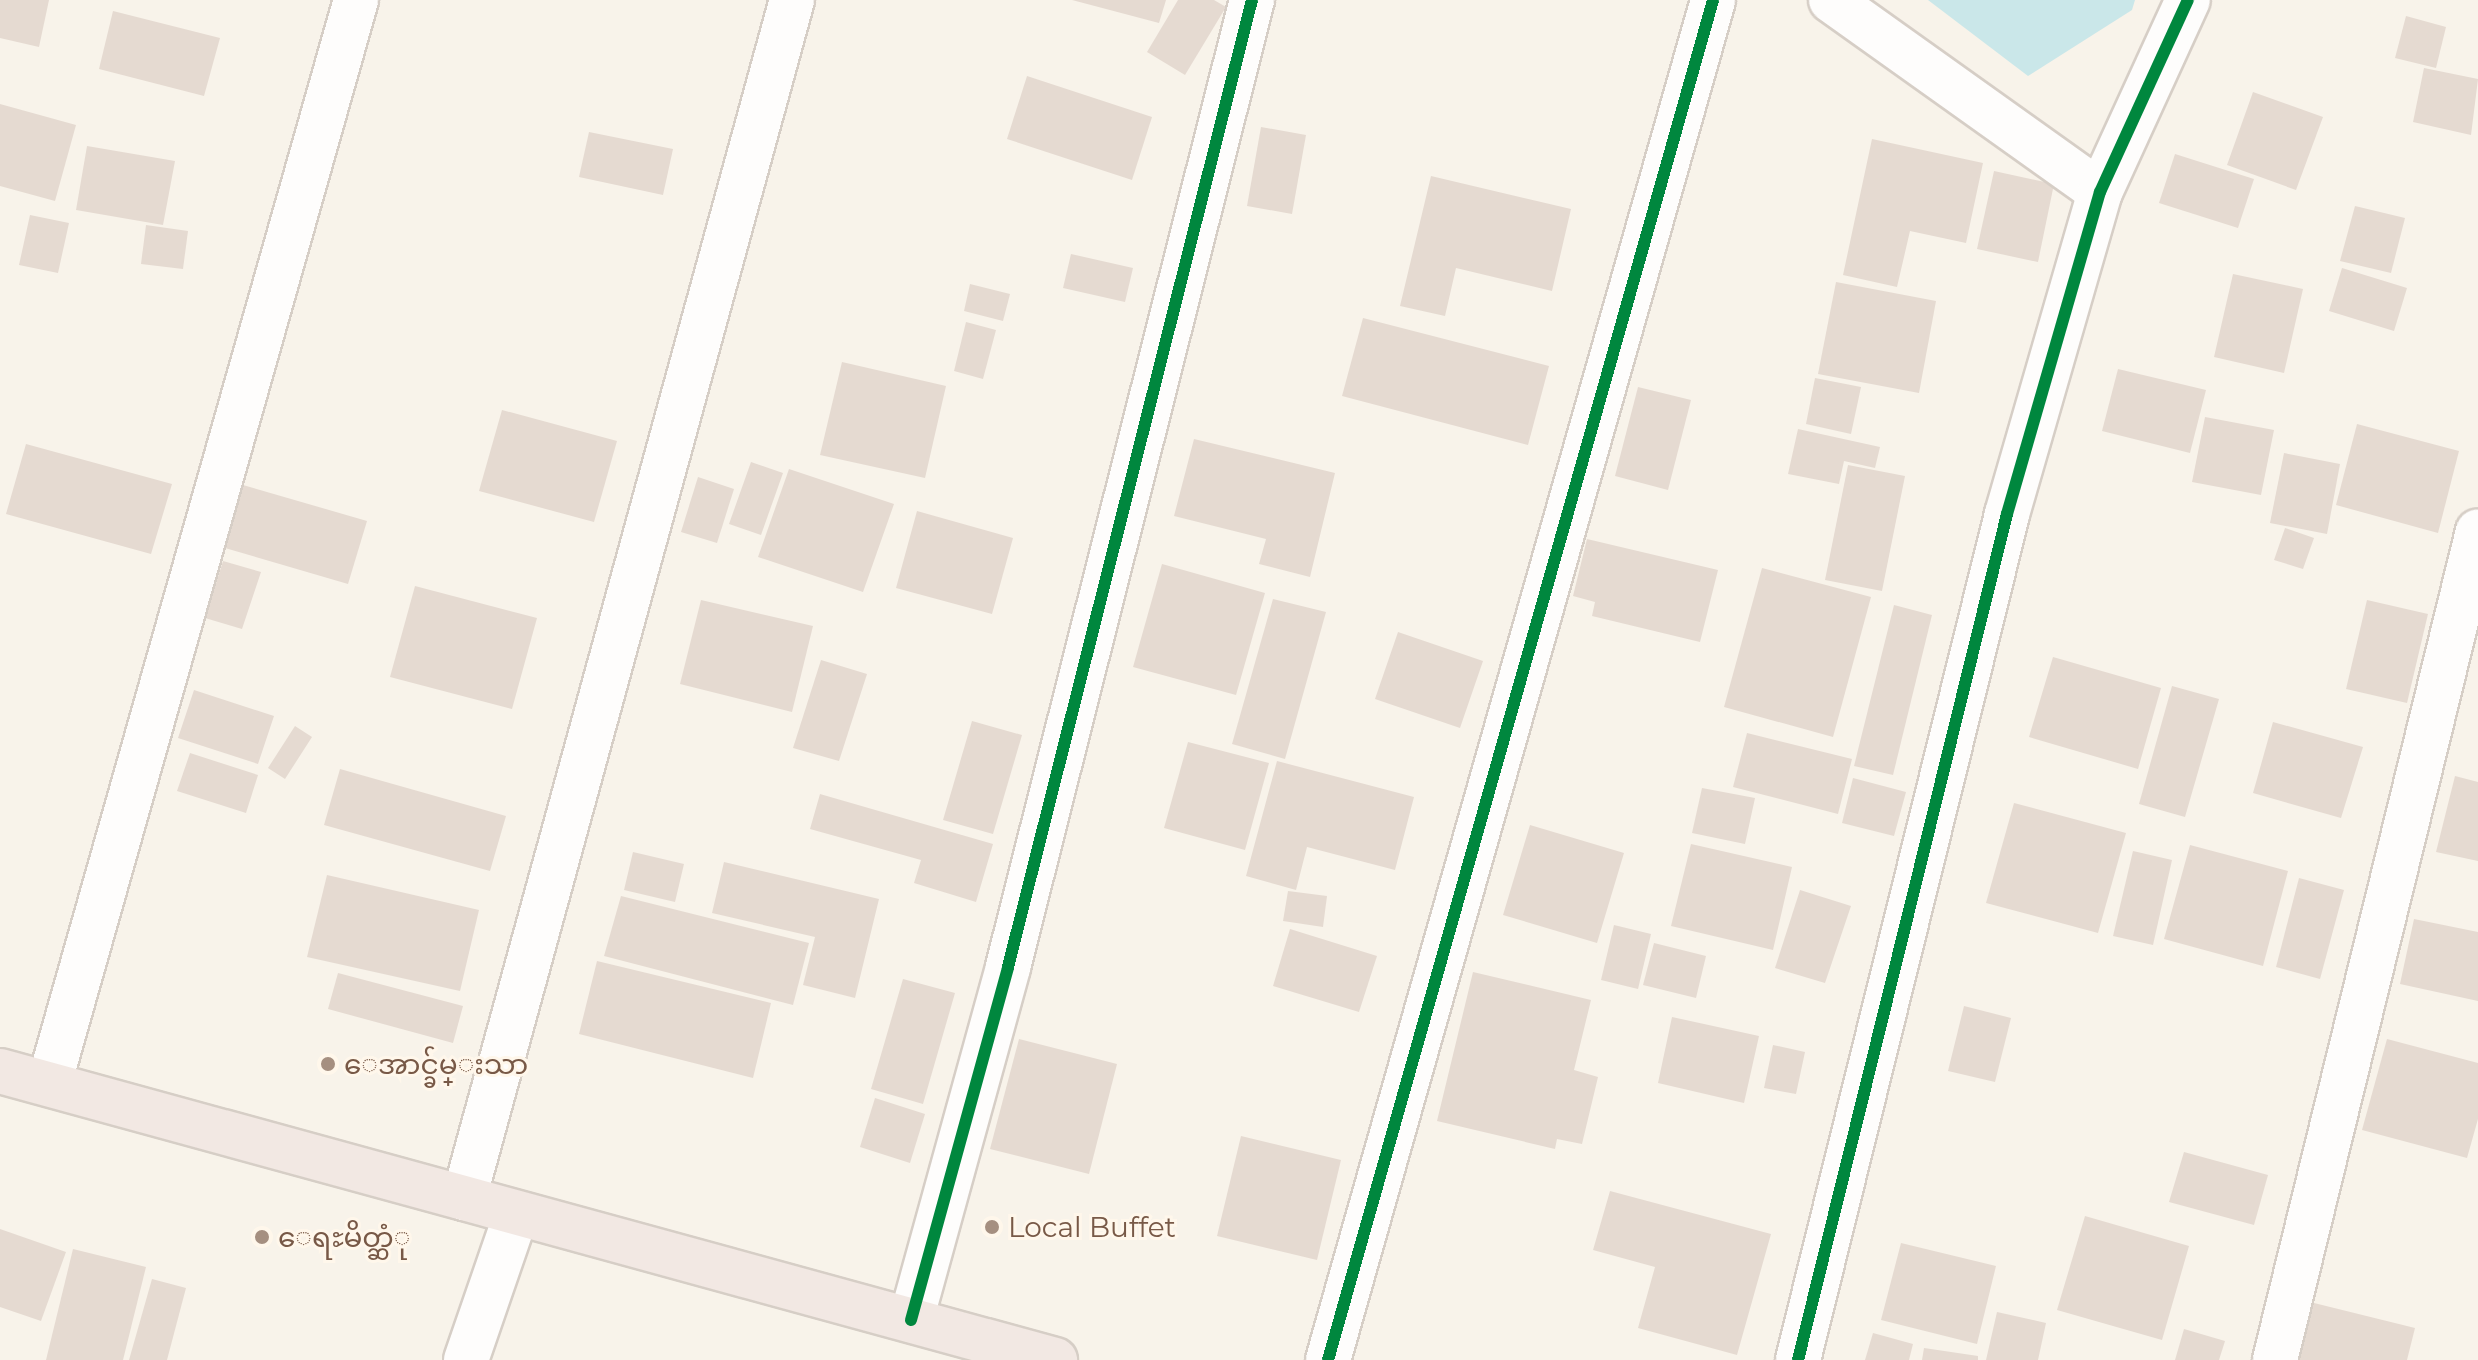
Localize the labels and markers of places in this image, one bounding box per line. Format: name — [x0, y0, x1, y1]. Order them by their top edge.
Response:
place label: ေအာင္ခ်မ္းသာ — [344, 1047, 528, 1081]
marker: ေအာင္ခ်မ္းသာ — [319, 1055, 337, 1073]
place label: Local Buffet — [1008, 1210, 1176, 1244]
marker: Local Buffet — [983, 1218, 1001, 1236]
place label: ေရႊမိတ္ဆံု — [278, 1220, 410, 1254]
marker: ေရႊမိတ္ဆံု — [253, 1228, 271, 1246]

